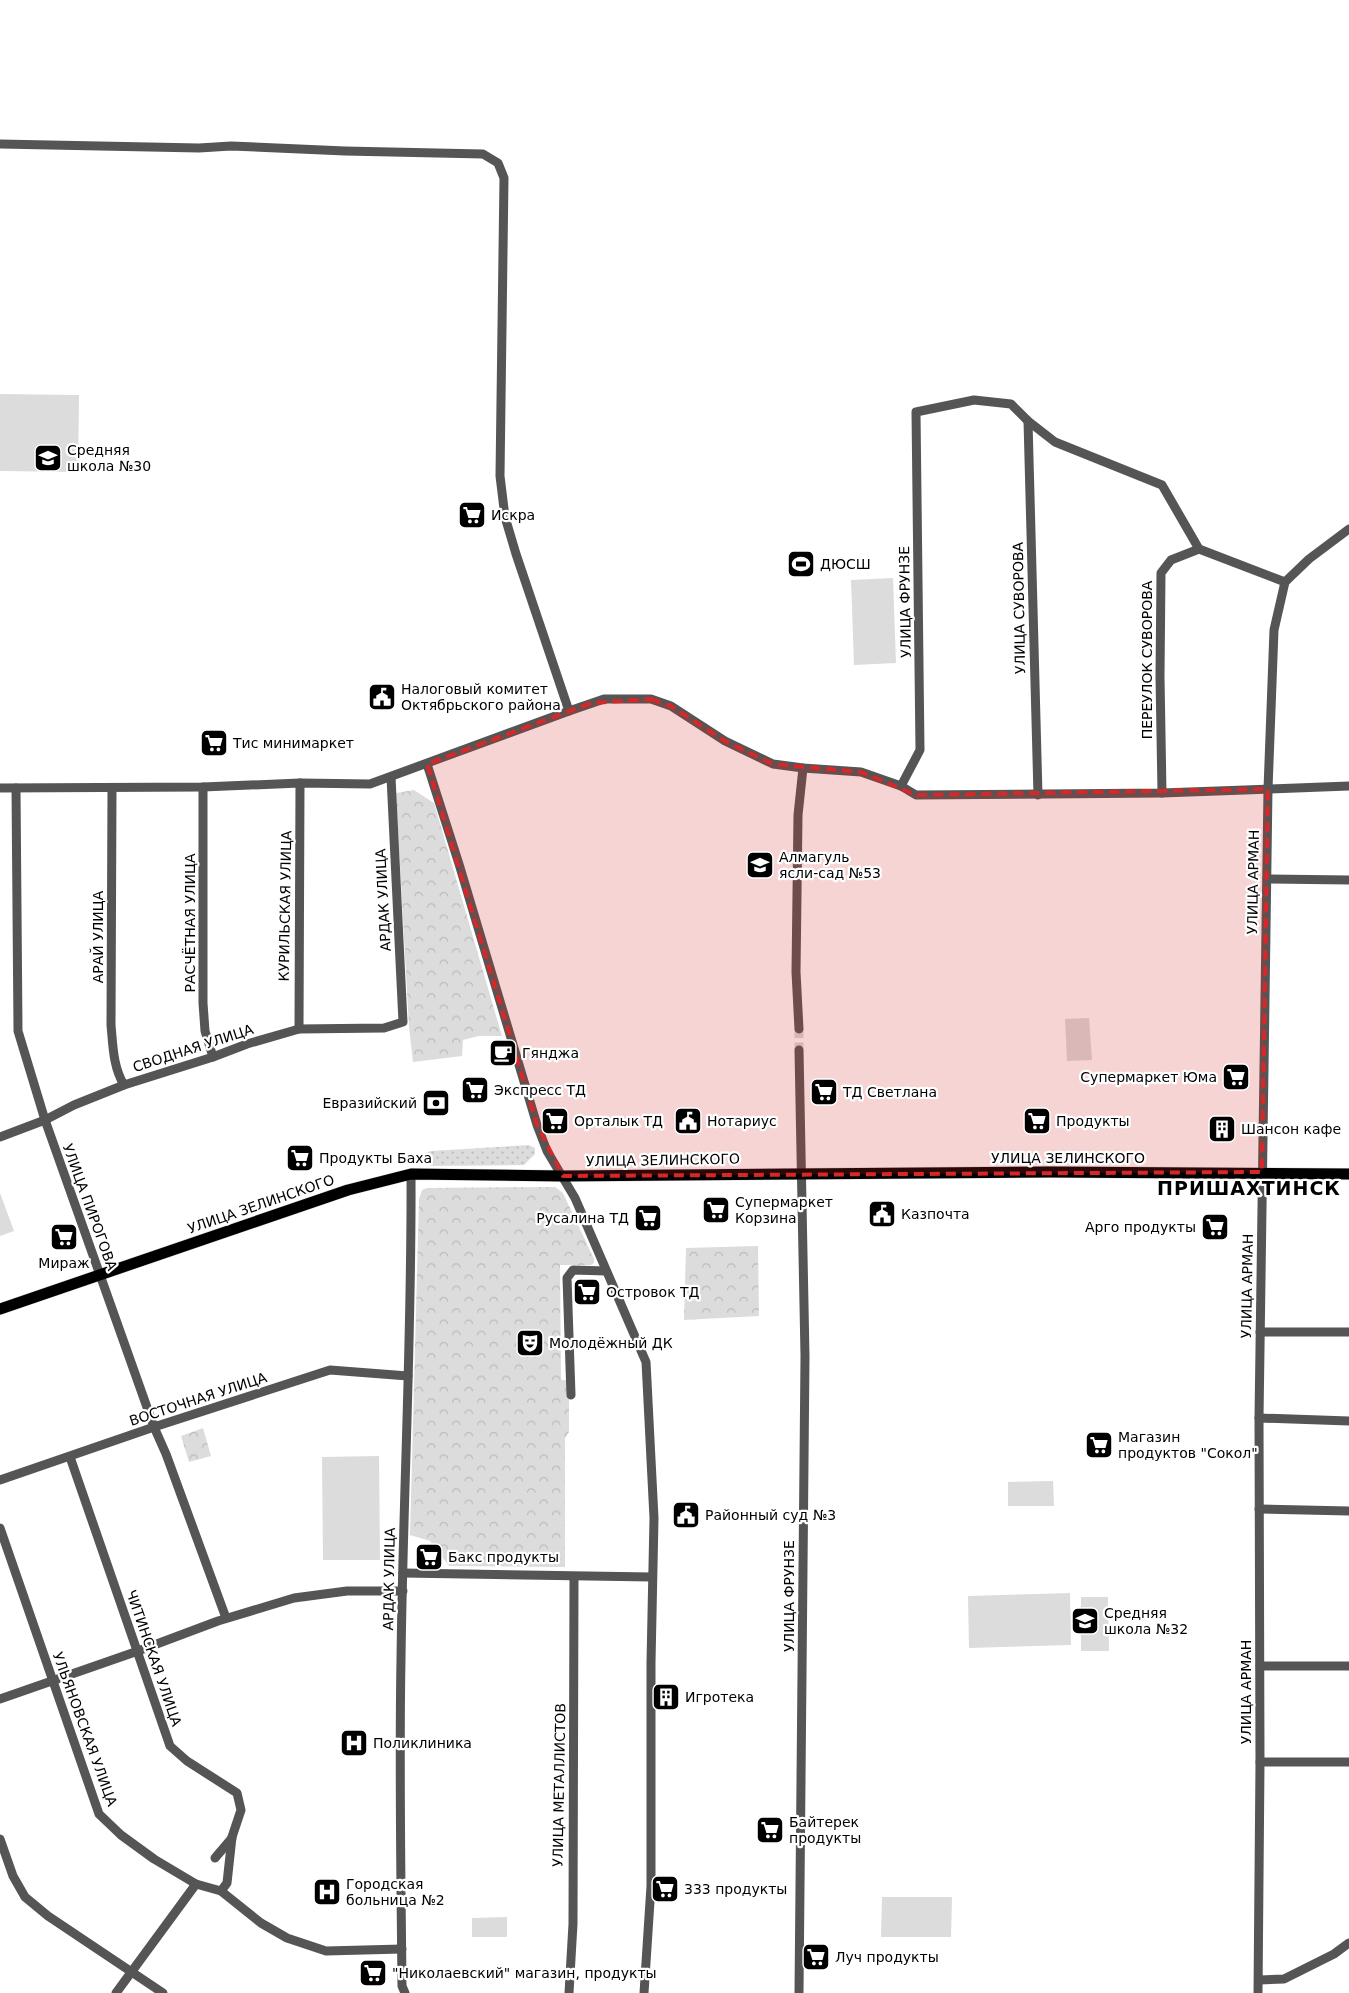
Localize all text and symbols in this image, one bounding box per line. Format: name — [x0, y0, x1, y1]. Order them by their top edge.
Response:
place label: Средняя школа №30 — [67, 442, 151, 474]
school or university icon: Средняя школа №30 — [33, 443, 63, 473]
supermarket icon: Искра — [457, 500, 487, 530]
place label: Искра — [491, 507, 535, 523]
street label: УЛИЦА СУВОРОВА — [1010, 541, 1028, 674]
street label: УЛИЦА ФРУНЗЕ — [896, 546, 914, 658]
sports icon: ДЮСШ — [786, 549, 816, 579]
place label: ДЮСШ — [820, 556, 871, 572]
street label: ПЕРЕУЛОК СУВОРОВА — [1139, 580, 1155, 739]
place label: Налоговый комитет Октябрьского района — [401, 681, 561, 713]
public building icon: Налоговый комитет Октябрьского района — [367, 682, 397, 712]
supermarket icon: Тис минимаркет — [199, 728, 229, 758]
place label: Тис минимаркет — [232, 735, 354, 751]
street label: КУРИЛЬСКАЯ УЛИЦА — [276, 830, 294, 982]
street label: УЛИЦА АРМАН — [1244, 830, 1262, 934]
street label: АРДАК УЛИЦА — [372, 848, 394, 952]
place label: Алмагуль ясли-сад №53 — [779, 849, 881, 881]
school or university icon: Алмагуль ясли-сад №53 — [745, 850, 775, 880]
street label: РАСЧЁТНАЯ УЛИЦА — [181, 853, 198, 993]
street label: АРАЙ УЛИЦА — [89, 890, 106, 983]
street label: СВОДНАЯ УЛИЦА — [131, 1021, 256, 1075]
cafe icon: Гянджа — [488, 1038, 518, 1068]
place label: Гянджа — [522, 1045, 579, 1061]
supermarket icon: Супермаркет Юма — [1221, 1062, 1251, 1092]
place label: Супермаркет Юма — [1080, 1069, 1217, 1085]
supermarket icon: Экспресс ТД — [460, 1075, 490, 1105]
supermarket icon: ТД Светлана — [809, 1077, 839, 1107]
place label: Экспресс ТД — [494, 1082, 586, 1098]
place label: ТД Светлана — [842, 1084, 937, 1100]
bank icon: Евразийский — [421, 1088, 451, 1118]
place label: Евразийский — [322, 1095, 417, 1111]
supermarket icon: Орталык ТД — [540, 1106, 570, 1136]
public building icon: Нотариус — [673, 1106, 703, 1136]
supermarket icon: Продукты — [1022, 1106, 1052, 1136]
place label: Орталык ТД — [574, 1113, 663, 1129]
place label: Нотариус — [707, 1113, 777, 1129]
place label: Продукты — [1056, 1113, 1130, 1129]
building icon: Шансон кафе — [1207, 1114, 1237, 1144]
place label: Шансон кафе — [1241, 1121, 1341, 1137]
street label: УЛИЦА ПИРОГОВА — [60, 1141, 121, 1273]
supermarket icon: Продукты Баха — [285, 1143, 315, 1173]
place label: Продукты Баха — [319, 1150, 432, 1166]
street label: УЛИЦА ЗЕЛИНСКОГО — [991, 1150, 1145, 1166]
street label: УЛИЦА ЗЕЛИНСКОГО — [586, 1151, 740, 1169]
street label: УЛИЦА ЗЕЛИНСКОГО — [186, 1171, 336, 1237]
district label: ПРИШАХТИНСК — [1157, 1177, 1341, 1199]
place label: Супермаркет Корзина — [735, 1194, 833, 1226]
supermarket icon: Супермаркет Корзина — [701, 1195, 731, 1225]
public building icon: Казпочта — [867, 1199, 897, 1229]
supermarket icon: Русалина ТД — [633, 1203, 663, 1233]
place label: Казпочта — [901, 1206, 970, 1222]
place label: Русалина ТД — [536, 1210, 629, 1226]
supermarket icon: Арго продукты — [1200, 1212, 1230, 1242]
place label: Арго продукты — [1085, 1219, 1196, 1235]
supermarket icon: Мираж — [49, 1222, 79, 1252]
street label: УЛИЦА АРМАН — [1238, 1234, 1256, 1338]
place label: Мираж — [38, 1255, 90, 1271]
supermarket icon: Островок ТД — [572, 1277, 602, 1307]
place label: Островок ТД — [606, 1284, 700, 1300]
theatre icon: Молодёжный ДК — [515, 1328, 545, 1358]
place label: Молодёжный ДК — [549, 1335, 673, 1351]
street label: ВОСТОЧНАЯ УЛИЦА — [127, 1369, 269, 1429]
place label: Магазин продуктов "Сокол" — [1118, 1429, 1258, 1461]
supermarket icon: Магазин продуктов "Сокол" — [1084, 1430, 1114, 1460]
public building icon: Районный суд №3 — [671, 1500, 701, 1530]
place label: Районный суд №3 — [705, 1507, 836, 1523]
street label: АРДАК УЛИЦА — [380, 1527, 398, 1631]
street label: УЛИЦА ФРУНЗЕ — [781, 1540, 797, 1652]
supermarket icon: Бакс продукты — [414, 1542, 444, 1572]
place label: Бакс продукты — [448, 1549, 559, 1565]
street label: ЧИТИНСКАЯ УЛИЦА — [123, 1588, 185, 1729]
place label: Средняя школа №32 — [1104, 1605, 1188, 1637]
school or university icon: Средняя школа №32 — [1070, 1606, 1100, 1636]
street label: УЛИЦА АРМАН — [1238, 1640, 1254, 1744]
street label: УЛЬЯНОВСКАЯ УЛИЦА — [50, 1650, 121, 1809]
building icon: Игротека — [651, 1682, 681, 1712]
place label: Игротека — [685, 1689, 754, 1705]
street label: УЛИЦА МЕТАЛЛИСТОВ — [550, 1703, 568, 1867]
hospital icon: Поликлиника — [339, 1728, 369, 1758]
place label: Поликлиника — [373, 1735, 472, 1751]
place label: Байтерек продукты — [789, 1814, 861, 1846]
supermarket icon: Байтерек продукты — [755, 1815, 785, 1845]
supermarket icon: 333 продукты — [650, 1874, 680, 1904]
place label: Городская больница №2 — [346, 1876, 445, 1908]
hospital icon: Городская больница №2 — [312, 1877, 342, 1907]
place label: 333 продукты — [684, 1881, 787, 1897]
supermarket icon: Луч продукты — [801, 1942, 831, 1972]
place label: Луч продукты — [835, 1949, 939, 1965]
supermarket icon: "Николаевский" магазин, продукты — [358, 1958, 388, 1988]
place label: "Николаевский" магазин, продукты — [392, 1965, 657, 1981]

